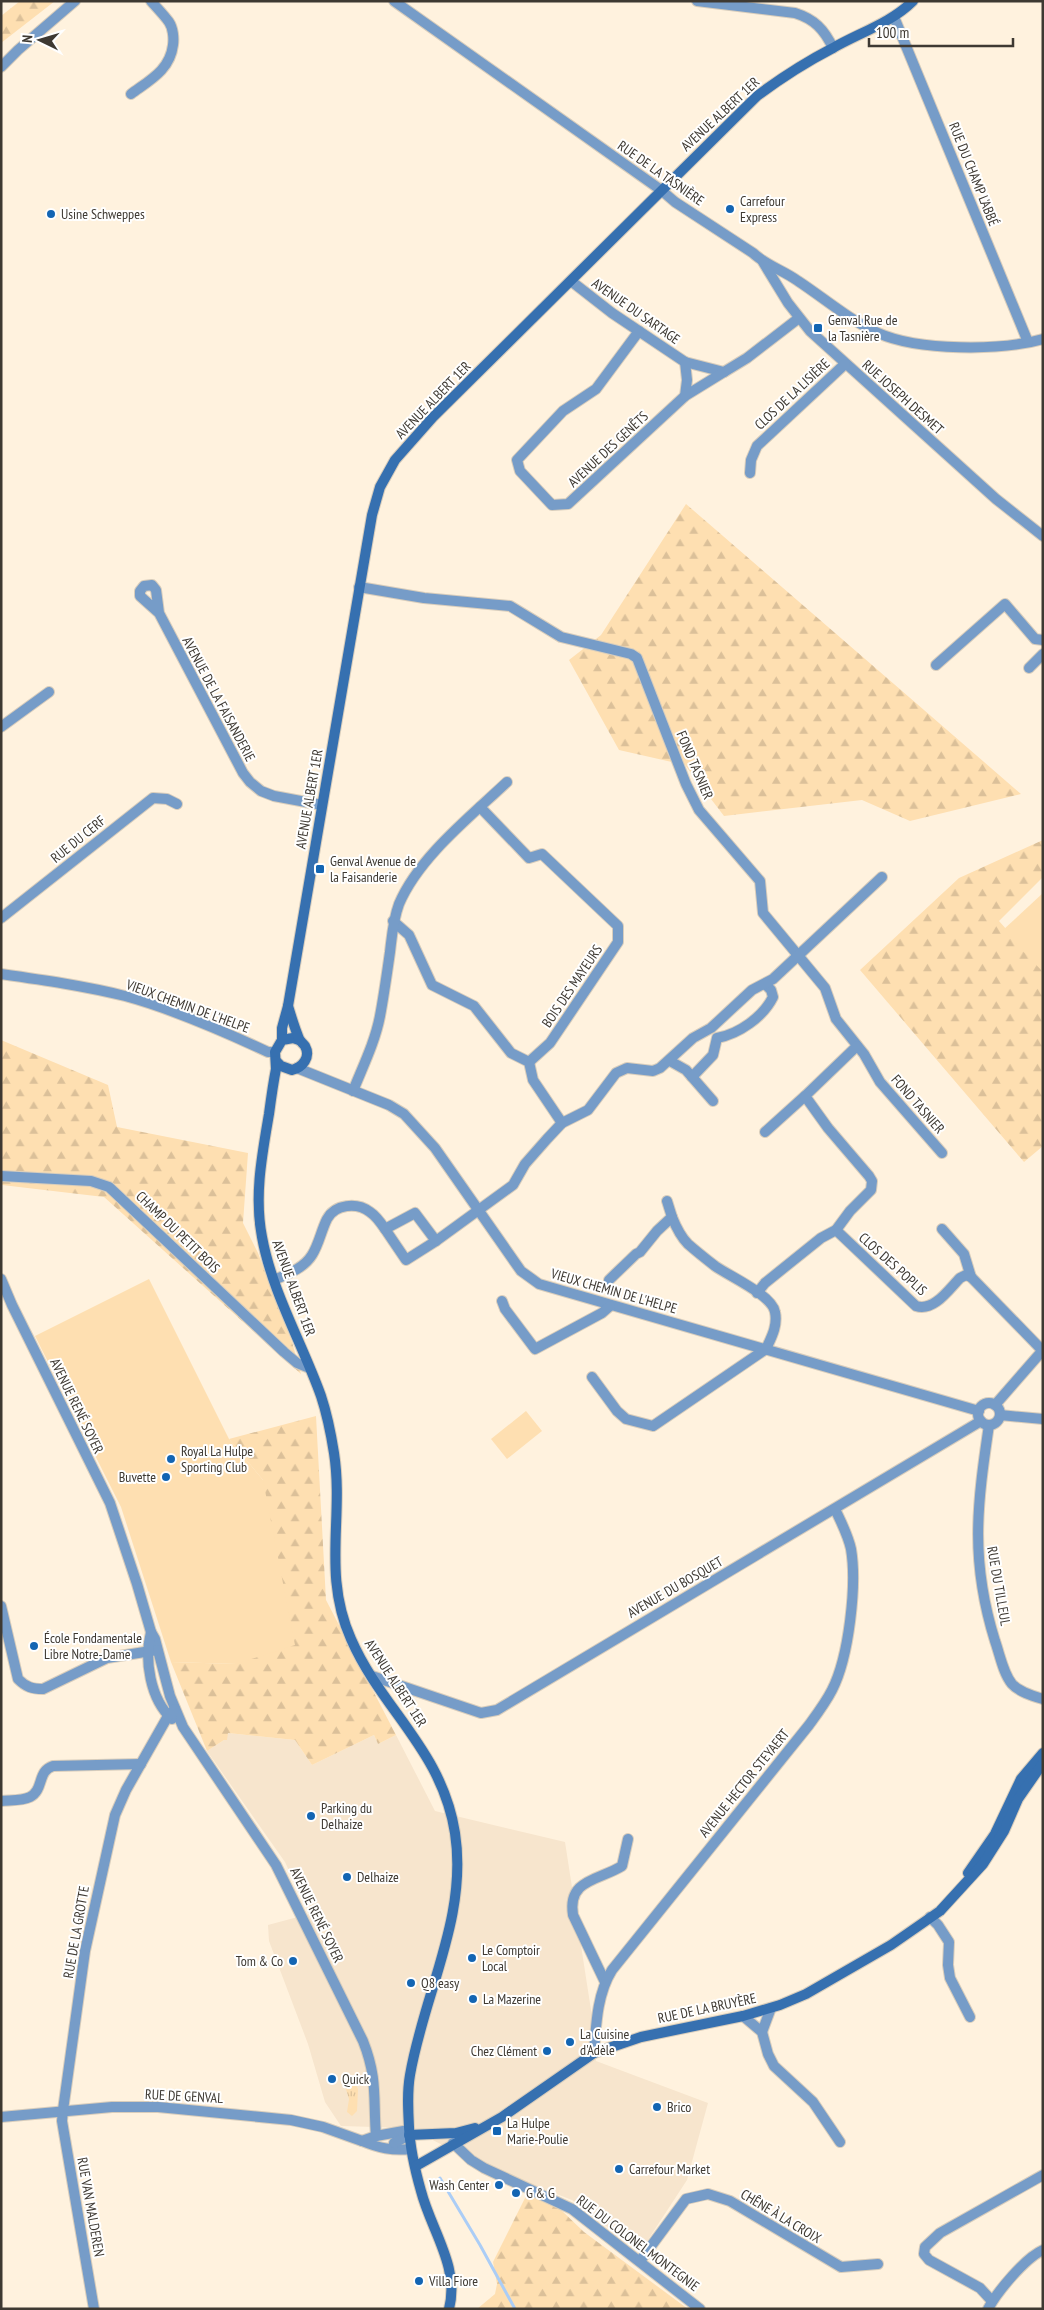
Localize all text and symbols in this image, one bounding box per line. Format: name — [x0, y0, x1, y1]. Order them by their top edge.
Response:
north arrow — [15, 15, 65, 65]
scale bar — [869, 15, 1013, 47]
text: 100 m — [876, 23, 909, 42]
text: N — [18, 34, 36, 43]
street label: AVENUE ALBERT 1ER — [677, 73, 763, 155]
street label: RUE DU CHAMP L'ABBÉ — [945, 120, 1003, 228]
street label: RUE DE LA TASNIÈRE — [614, 136, 708, 210]
place label: Carrefour Express — [740, 192, 785, 226]
marker: Carrefour Express — [724, 203, 736, 215]
place label: Usine Schweppes — [61, 205, 145, 223]
marker: Usine Schweppes — [45, 208, 57, 220]
street label: AVENUE DU SARTAGE — [588, 274, 684, 348]
place label: Genval Rue de la Tasnière — [828, 311, 898, 345]
marker: Genval Rue de la Tasnière — [812, 322, 824, 334]
street label: CLOS DE LA LISIÈRE — [751, 355, 833, 433]
street label: RUE JOSEPH DESMET — [859, 356, 948, 439]
street label: AVENUE ALBERT 1ER — [391, 357, 475, 443]
street label: AVENUE DES GENÊTS — [564, 407, 652, 491]
street label: AVENUE DE LA FAISANDERIE — [178, 633, 260, 765]
street label: FOND TASNIER — [673, 728, 718, 802]
street label: AVENUE ALBERT 1ER — [291, 747, 327, 850]
street label: RUE DU CERF — [47, 811, 109, 867]
place label: Genval Avenue de la Faisanderie — [330, 852, 416, 886]
marker: Genval Avenue de la Faisanderie — [314, 863, 326, 875]
street label: BOIS DES MAYEURS — [538, 941, 606, 1031]
street label: VIEUX CHEMIN DE L'HELPE — [123, 975, 252, 1037]
street label: FOND TASNIER — [887, 1071, 949, 1138]
street label: CHAMP DU PETIT BOIS — [132, 1187, 224, 1277]
street label: CLOS DES POPLIS — [855, 1229, 931, 1299]
street label: AVENUE ALBERT 1ER — [268, 1238, 320, 1339]
street label: VIEUX CHEMIN DE L'HELPE — [548, 1264, 679, 1318]
street label: AVENUE RENÉ SOYER — [46, 1355, 108, 1457]
place label: Royal La Hulpe Sporting Club — [181, 1442, 253, 1476]
marker: Royal La Hulpe Sporting Club — [165, 1453, 177, 1465]
place label: Buvette — [119, 1468, 156, 1486]
marker: Buvette — [160, 1471, 172, 1483]
street label: RUE DU TILLEUL — [983, 1545, 1015, 1627]
street label: AVENUE DU BOSQUET — [624, 1552, 727, 1622]
place label: École Fondamentale Libre Notre-Dame — [44, 1629, 142, 1663]
street label: AVENUE ALBERT 1ER — [361, 1636, 431, 1730]
marker: École Fondamentale Libre Notre-Dame — [28, 1640, 40, 1652]
street label: AVENUE HECTOR STEYAERT — [695, 1725, 794, 1841]
place label: Parking du Delhaize — [321, 1799, 372, 1833]
marker: Parking du Delhaize — [305, 1810, 317, 1822]
street label: AVENUE RENÉ SOYER — [286, 1864, 348, 1966]
place label: Delhaize — [357, 1868, 399, 1886]
marker: Delhaize — [341, 1871, 353, 1883]
street label: RUE DE LA GROTTE — [59, 1884, 93, 1980]
place label: Le Comptoir Local — [482, 1941, 540, 1975]
place label: Tom & Co — [236, 1952, 283, 1970]
marker: Le Comptoir Local — [466, 1952, 478, 1964]
marker: Tom & Co — [287, 1955, 299, 1967]
place label: Q8 easy — [421, 1974, 460, 1992]
marker: Q8 easy — [405, 1977, 417, 1989]
street label: RUE DE LA BRUYÈRE — [656, 1989, 758, 2027]
place label: La Mazerine — [483, 1990, 541, 2008]
marker: La Mazerine — [467, 1993, 479, 2005]
place label: La Cuisine d'Adèle — [580, 2025, 629, 2059]
marker: La Cuisine d'Adèle — [564, 2036, 576, 2048]
place label: Chez Clément — [471, 2042, 537, 2060]
marker: Chez Clément — [541, 2045, 553, 2057]
place label: Quick — [342, 2070, 370, 2088]
marker: Quick — [326, 2073, 338, 2085]
street label: RUE DE GENVAL — [145, 2085, 224, 2107]
place label: Brico — [667, 2098, 691, 2116]
marker: Brico — [651, 2101, 663, 2113]
place label: La Hulpe Marie-Poulie — [507, 2114, 569, 2148]
marker: La Hulpe Marie-Poulie — [491, 2125, 503, 2137]
street label: RUE VAN MALDEREN — [73, 2156, 109, 2258]
place label: Carrefour Market — [629, 2160, 710, 2178]
marker: Carrefour Market — [613, 2163, 625, 2175]
place label: Wash Center — [429, 2176, 489, 2194]
marker: Wash Center — [493, 2179, 505, 2191]
place label: G & G — [526, 2184, 555, 2202]
street label: CHÊNE À LA CROIX — [737, 2185, 825, 2247]
marker: G & G — [510, 2187, 522, 2199]
street label: RUE DU COLONEL MONTEGNIE — [573, 2191, 703, 2295]
place label: Villa Fiore — [428, 2272, 478, 2290]
marker: Villa Fiore — [413, 2275, 425, 2287]

